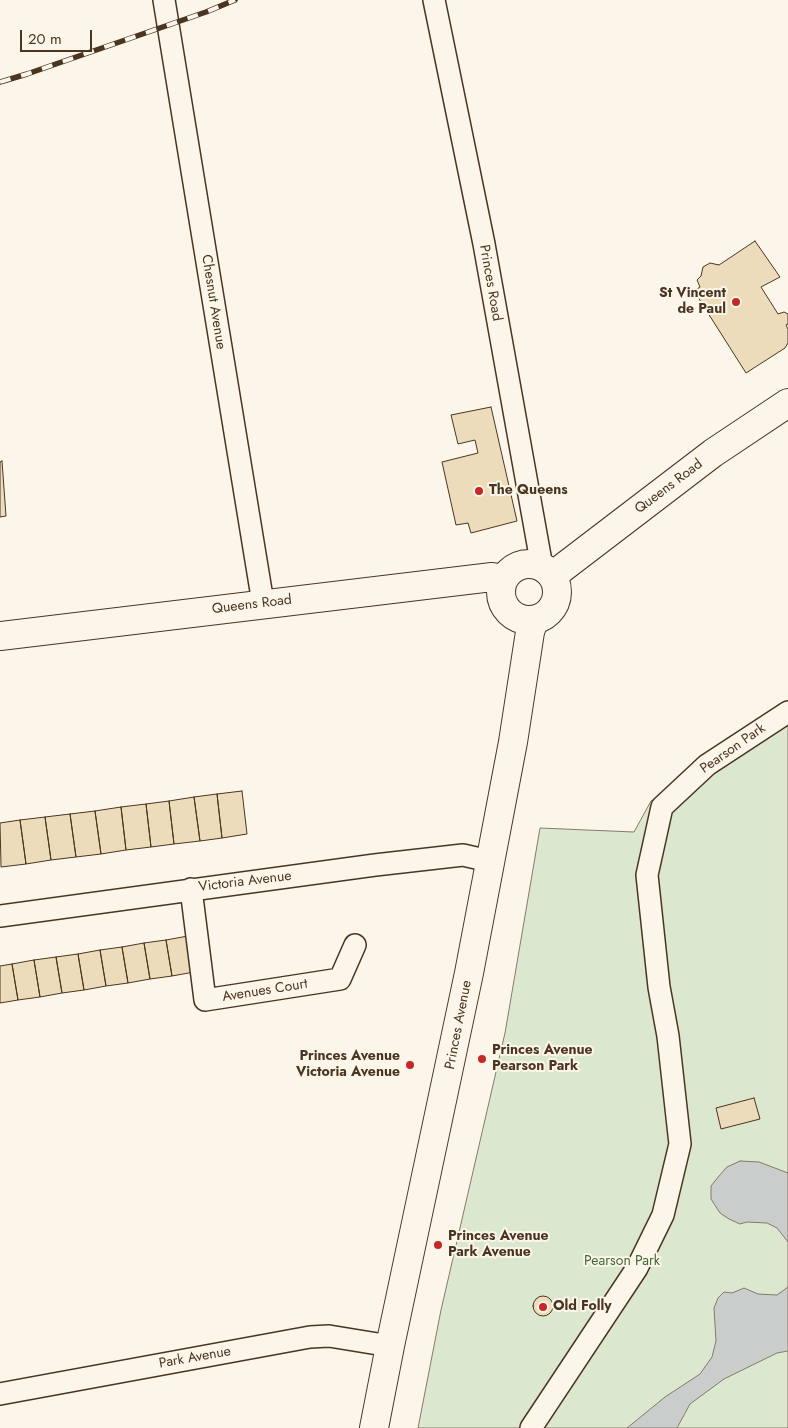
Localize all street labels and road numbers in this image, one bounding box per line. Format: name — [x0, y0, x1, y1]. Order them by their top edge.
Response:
street label: Princes Road — [475, 244, 505, 322]
street label: Chesnut Avenue — [197, 253, 229, 351]
street label: Queens Road — [632, 456, 706, 518]
street label: Queens Road — [211, 592, 293, 618]
street label: Pearson Park — [697, 720, 769, 778]
street label: Victoria Avenue — [198, 868, 292, 896]
street label: Avenues Court — [221, 976, 309, 1006]
street label: Princes Avenue — [442, 979, 476, 1071]
street label: Park Avenue — [158, 1343, 232, 1373]

